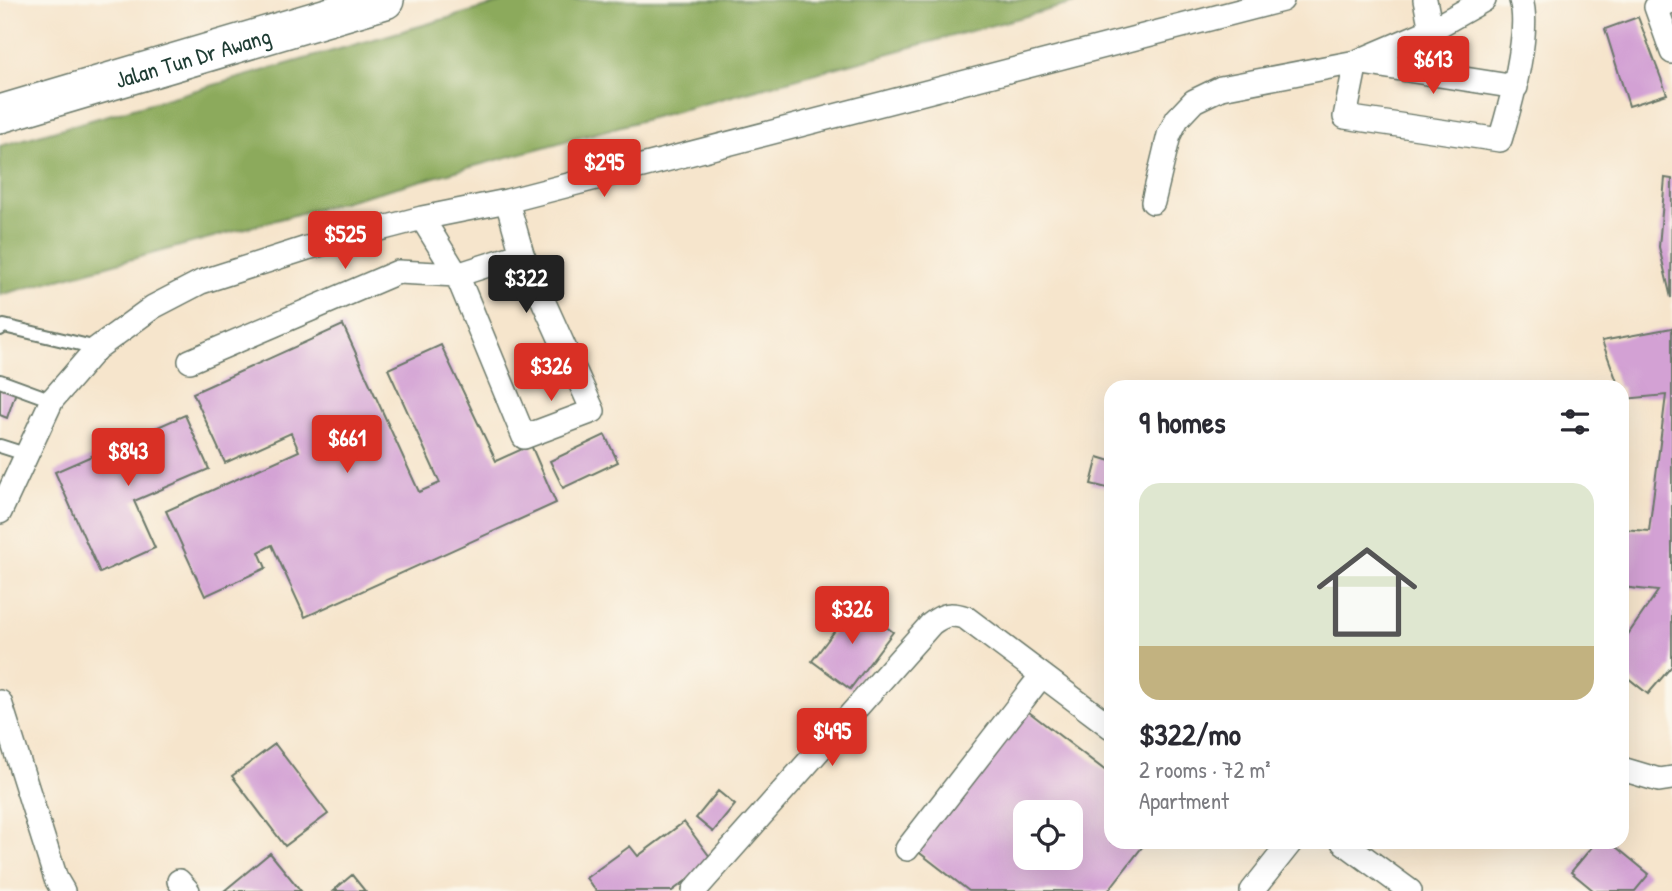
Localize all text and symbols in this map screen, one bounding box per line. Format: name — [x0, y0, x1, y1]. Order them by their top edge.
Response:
street label: Jalan Tun Dr Awang — [111, 19, 274, 95]
pin: $613 — [1392, 36, 1474, 96]
text: $613 — [1413, 43, 1453, 74]
pin: $295 — [563, 140, 645, 199]
text: $295 — [584, 146, 624, 177]
pin: $525 — [304, 212, 386, 271]
text: $525 — [324, 218, 366, 249]
pin: $322 — [485, 256, 567, 315]
text: $322 — [504, 262, 548, 293]
pin: $326 — [510, 344, 592, 403]
text: $326 — [530, 350, 572, 381]
text: 9 homes — [1139, 402, 1226, 442]
icon: filters — [1556, 403, 1594, 441]
pin: $661 — [306, 416, 388, 475]
text: $661 — [328, 422, 366, 453]
pin: $843 — [87, 428, 169, 488]
text: $843 — [108, 435, 148, 466]
icon: home — [1304, 529, 1430, 655]
pin: $326 — [811, 586, 893, 646]
text: $326 — [831, 593, 873, 624]
pin: $495 — [791, 708, 873, 768]
text: $322/mo — [1139, 714, 1241, 754]
text: $495 — [813, 715, 851, 746]
text: 2 rooms · 72 m² — [1139, 754, 1271, 785]
text: Apartment — [1139, 785, 1229, 816]
map controls — [1013, 800, 1083, 870]
button: locate — [1013, 800, 1083, 870]

